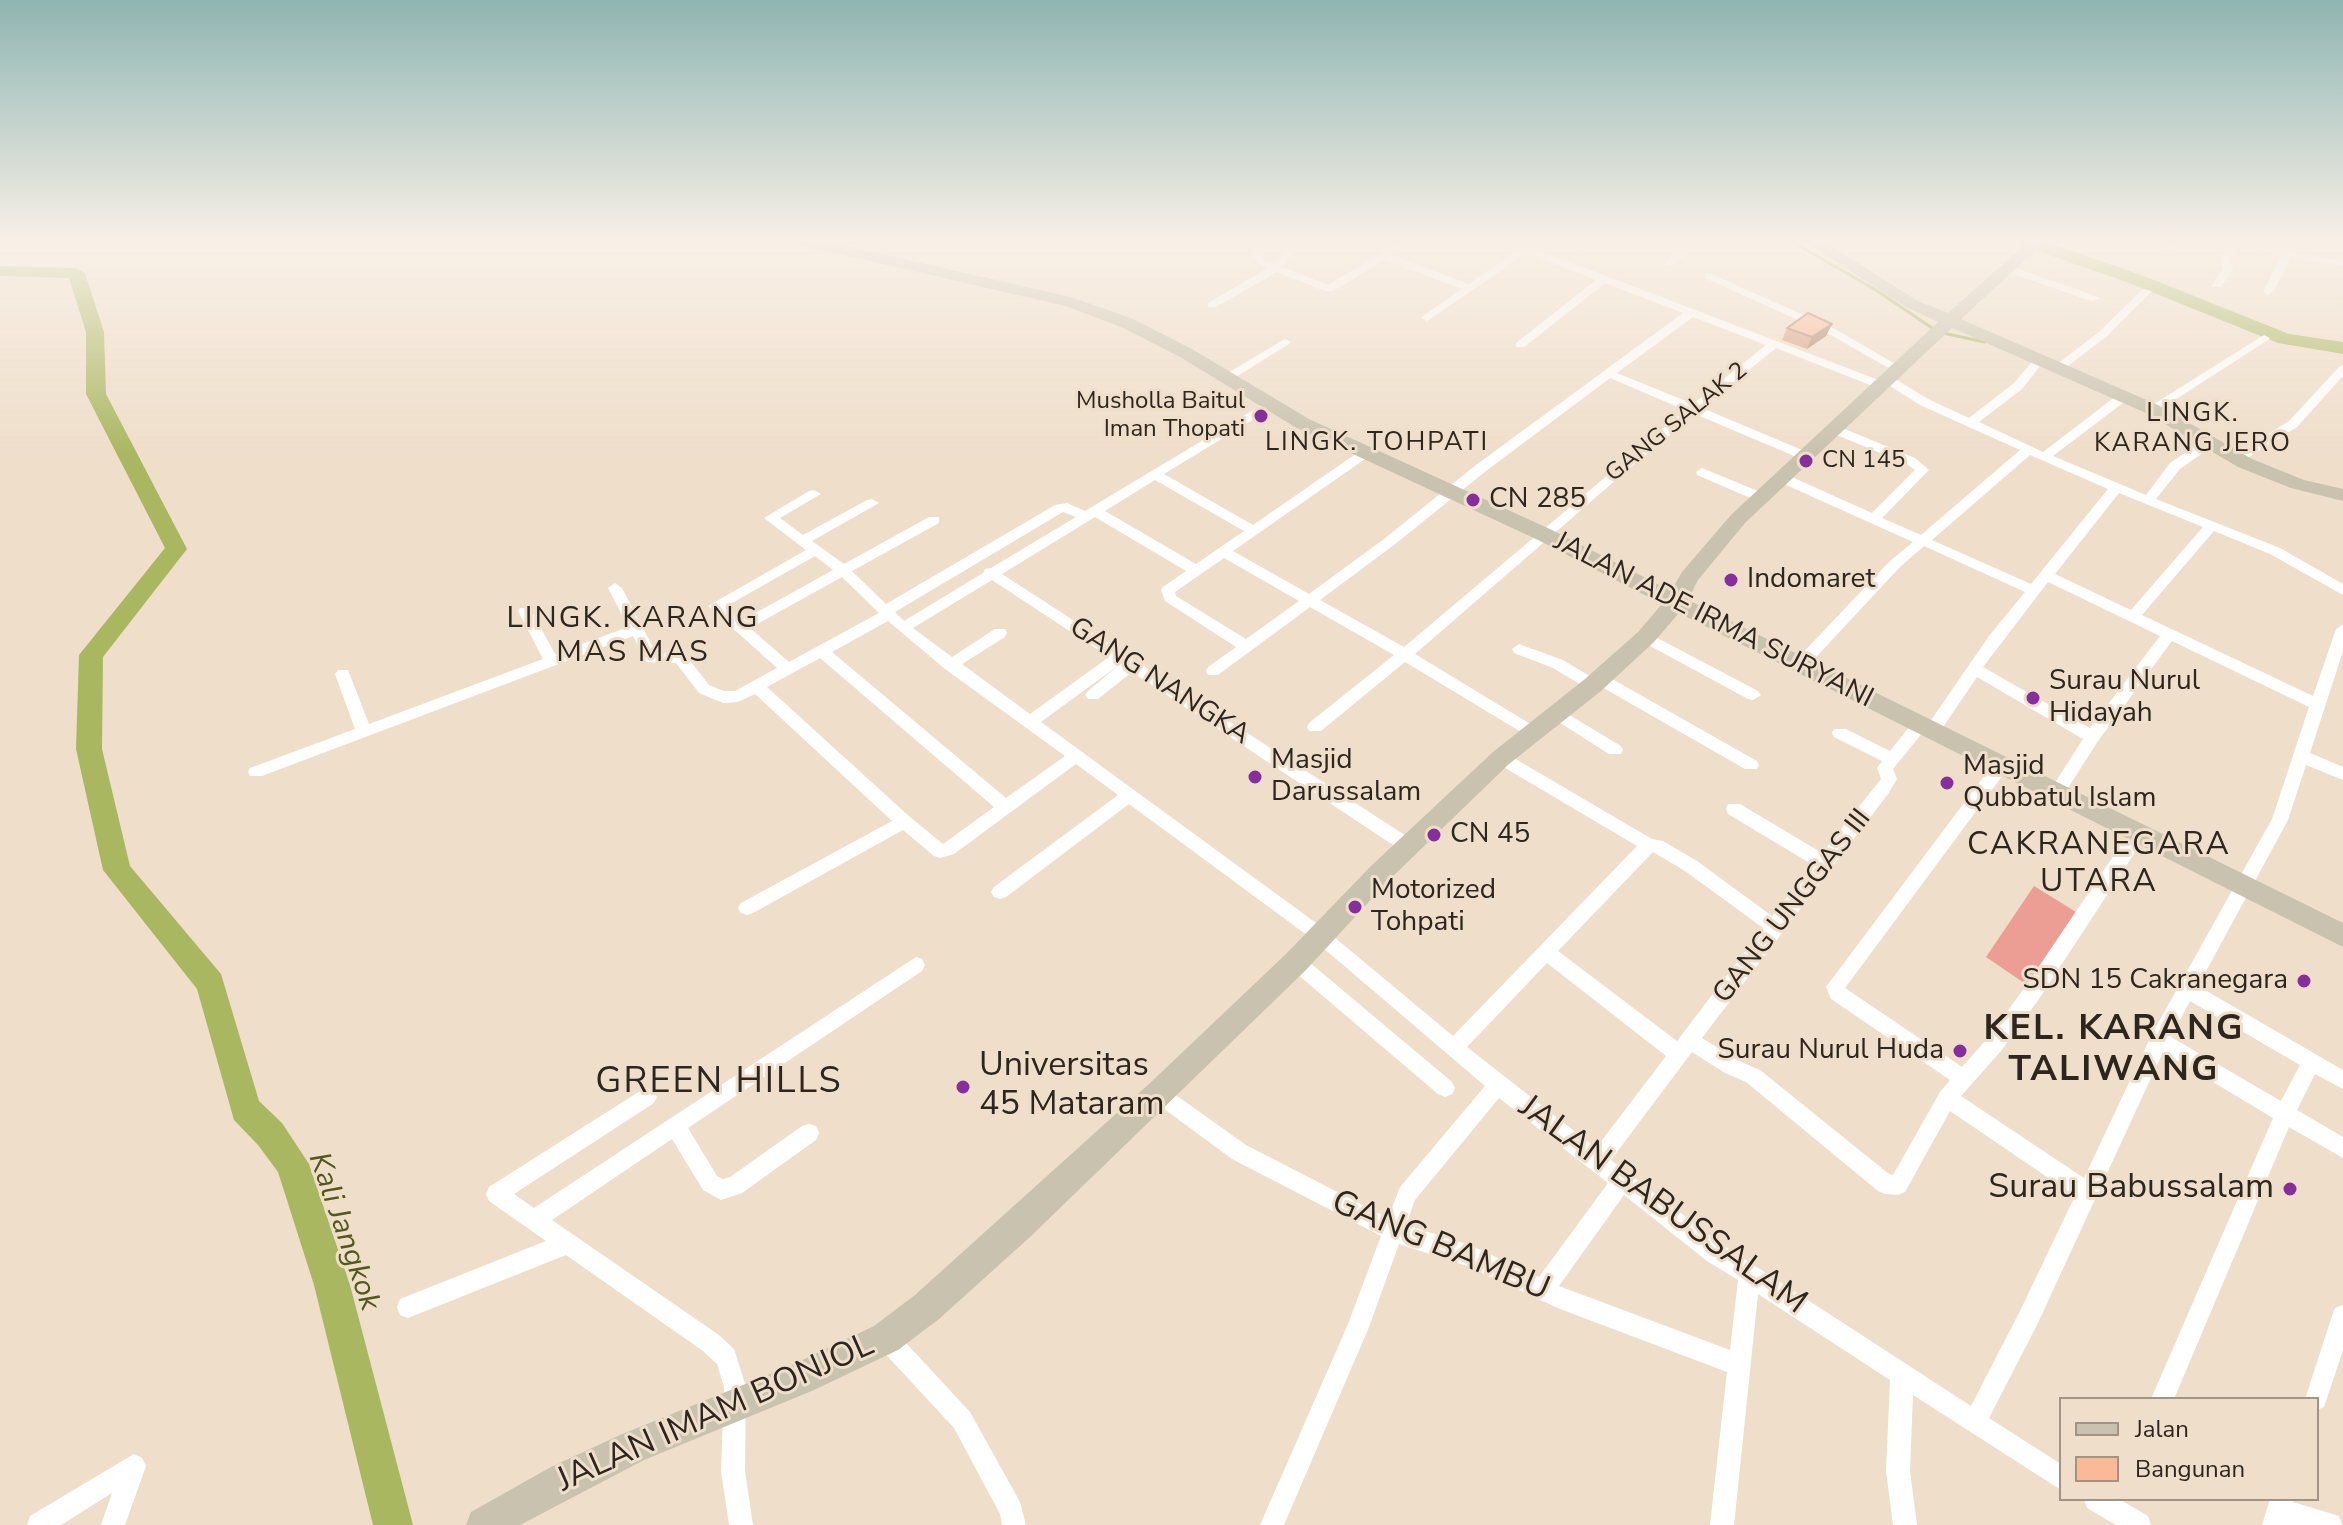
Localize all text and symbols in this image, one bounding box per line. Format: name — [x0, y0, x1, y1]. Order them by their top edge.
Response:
street label: GANG SALAK 2 — [1600, 357, 1754, 489]
place label: Musholla Baitul Iman Thopati — [1076, 388, 1245, 444]
district label: LINGK. KARANG JERO — [2094, 399, 2292, 460]
marker: Musholla Baitul Iman Thopati — [1252, 407, 1270, 425]
district label: LINGK. TOHPATI — [1265, 428, 1489, 460]
place label: CN 145 — [1822, 447, 1905, 475]
marker: CN 145 — [1797, 452, 1815, 470]
place label: CN 285 — [1489, 483, 1586, 517]
marker: CN 285 — [1464, 491, 1482, 509]
street label: JALAN ADE IRMA SURYANI — [1548, 526, 1878, 716]
place label: Indomaret — [1747, 563, 1875, 597]
marker: Indomaret — [1722, 571, 1740, 589]
district label: LINGK. KARANG MAS MAS — [507, 602, 759, 672]
street label: GANG NANGKA — [1063, 611, 1255, 753]
place label: Surau Nurul Hidayah — [2049, 665, 2200, 731]
marker: Surau Nurul Hidayah — [2024, 689, 2042, 707]
place label: Masjid Darussalam — [1271, 744, 1421, 810]
place label: Masjid Qubbatul Islam — [1963, 750, 2156, 816]
marker: Masjid Darussalam — [1246, 768, 1264, 786]
marker: Masjid Qubbatul Islam — [1938, 774, 1956, 792]
street label: GANG UNGGAS III — [1707, 803, 1879, 1011]
place label: CN 45 — [1450, 818, 1530, 852]
marker: CN 45 — [1425, 826, 1443, 844]
district label: CAKRANEGARA UTARA — [1967, 827, 2231, 902]
place label: Motorized Tohpati — [1371, 874, 1496, 940]
marker: Motorized Tohpati — [1346, 898, 1364, 916]
place label: SDN 15 Cakranegara — [2023, 964, 2288, 998]
marker: SDN 15 Cakranegara — [2295, 972, 2313, 990]
district label: KEL. KARANG TALIWANG — [1984, 1008, 2244, 1093]
place label: Surau Nurul Huda — [1718, 1034, 1944, 1068]
marker: Surau Nurul Huda — [1951, 1042, 1969, 1060]
place label: Universitas 45 Mataram — [979, 1047, 1165, 1126]
district label: GREEN HILLS — [595, 1061, 843, 1105]
marker: Universitas 45 Mataram — [954, 1078, 972, 1096]
street label: JALAN BABUSSALAM — [1510, 1088, 1814, 1324]
water label: Kali Jangkok — [299, 1148, 387, 1316]
place label: Surau Babussalam — [1988, 1169, 2274, 1209]
marker: Surau Babussalam — [2281, 1180, 2299, 1198]
street label: GANG BAMBU — [1325, 1183, 1555, 1311]
street label: JALAN IMAM BONJOL — [551, 1326, 881, 1502]
legend — [2059, 1397, 2319, 1501]
text: Jalan — [2135, 1413, 2189, 1445]
text: Bangunan — [2135, 1453, 2245, 1485]

